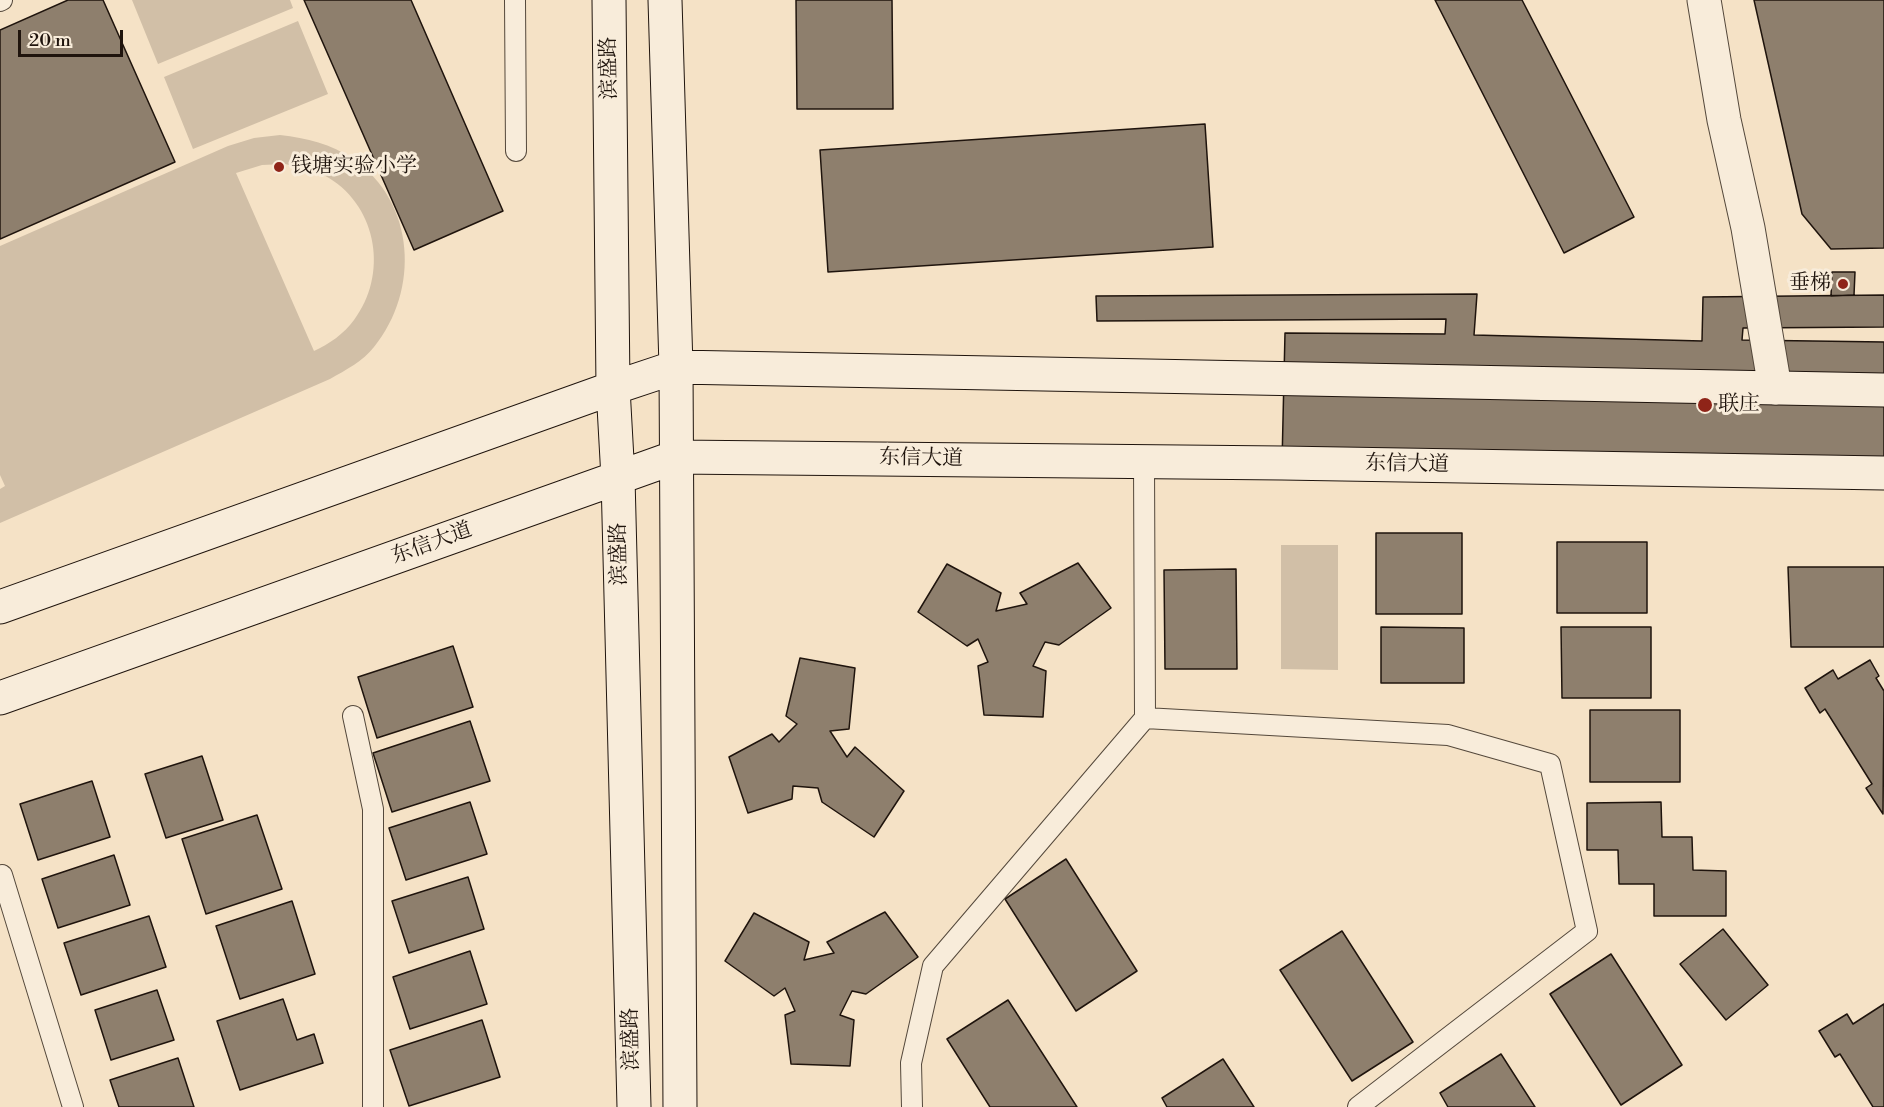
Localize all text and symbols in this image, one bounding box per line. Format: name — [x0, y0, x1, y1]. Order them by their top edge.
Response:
scale bar — [21, 18, 126, 56]
text: 20 m — [29, 29, 71, 52]
street label: 滨盛路 — [597, 36, 623, 100]
place label: 钱塘实验小学 — [291, 154, 417, 180]
marker: 钱塘实验小学 — [272, 160, 286, 174]
place label: 垂梯 — [1789, 271, 1831, 297]
marker: 垂梯 — [1836, 277, 1850, 291]
place label: 联庄 — [1718, 392, 1760, 418]
marker: 联庄 — [1696, 396, 1714, 414]
street label: 东信大道 — [879, 446, 963, 472]
street label: 东信大道 — [1365, 452, 1449, 478]
street label: 东信大道 — [388, 518, 476, 570]
street label: 滨盛路 — [607, 522, 633, 586]
street label: 滨盛路 — [619, 1007, 645, 1071]

